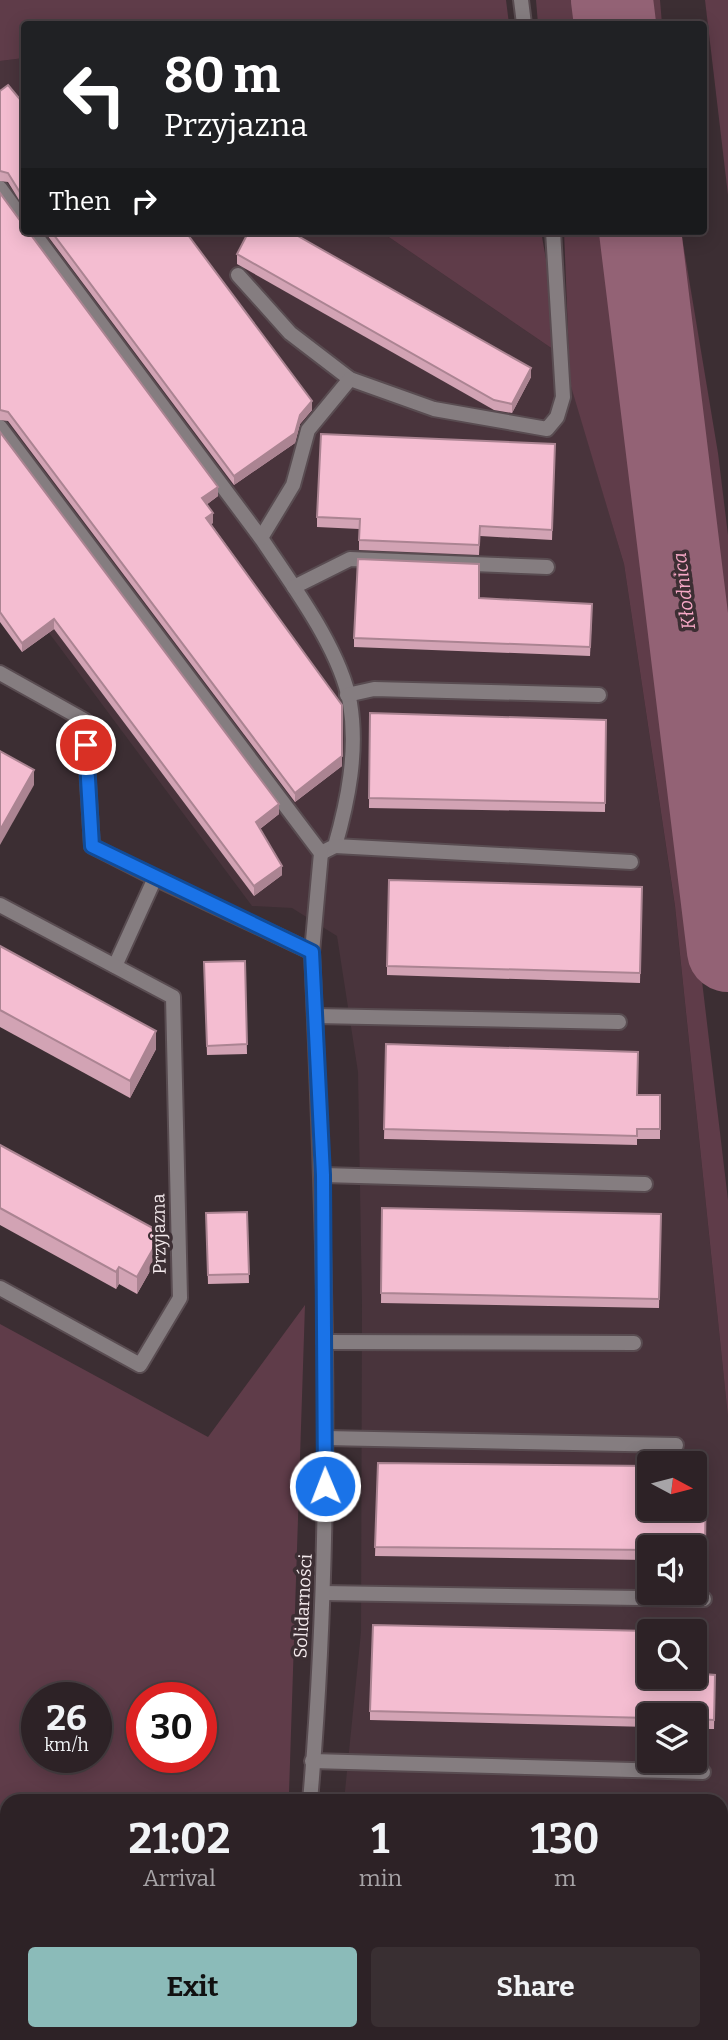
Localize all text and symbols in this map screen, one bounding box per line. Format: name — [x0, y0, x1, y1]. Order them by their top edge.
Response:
text: 80 m — [164, 46, 280, 105]
icon: left — [49, 49, 140, 140]
text: Przyjazna — [164, 106, 308, 144]
icon: right — [125, 182, 163, 220]
text: Then — [49, 186, 111, 217]
water label: Kłodnica — [668, 551, 700, 631]
pin — [56, 715, 116, 775]
icon: arrive — [67, 726, 105, 764]
street label: Przyjazna — [147, 1193, 171, 1275]
position arrow — [288, 1449, 362, 1523]
north arrow — [637, 1451, 707, 1521]
map controls — [637, 1451, 707, 1773]
button: sound — [637, 1535, 707, 1605]
street label: Solidarności — [289, 1553, 317, 1659]
button: search — [637, 1619, 707, 1689]
speed limit sign: 30 — [126, 1682, 217, 1773]
text: 26 — [46, 1697, 87, 1739]
button: layers — [637, 1703, 707, 1773]
text: km/h — [44, 1734, 89, 1756]
text: 21:02 — [128, 1814, 230, 1864]
text: 1 — [371, 1814, 390, 1864]
text: 130 — [531, 1814, 600, 1864]
text: Arrival — [143, 1864, 216, 1892]
text: min — [359, 1864, 402, 1892]
text: m — [554, 1864, 576, 1892]
button: Exit — [28, 1947, 357, 2027]
button: Share — [371, 1947, 700, 2027]

